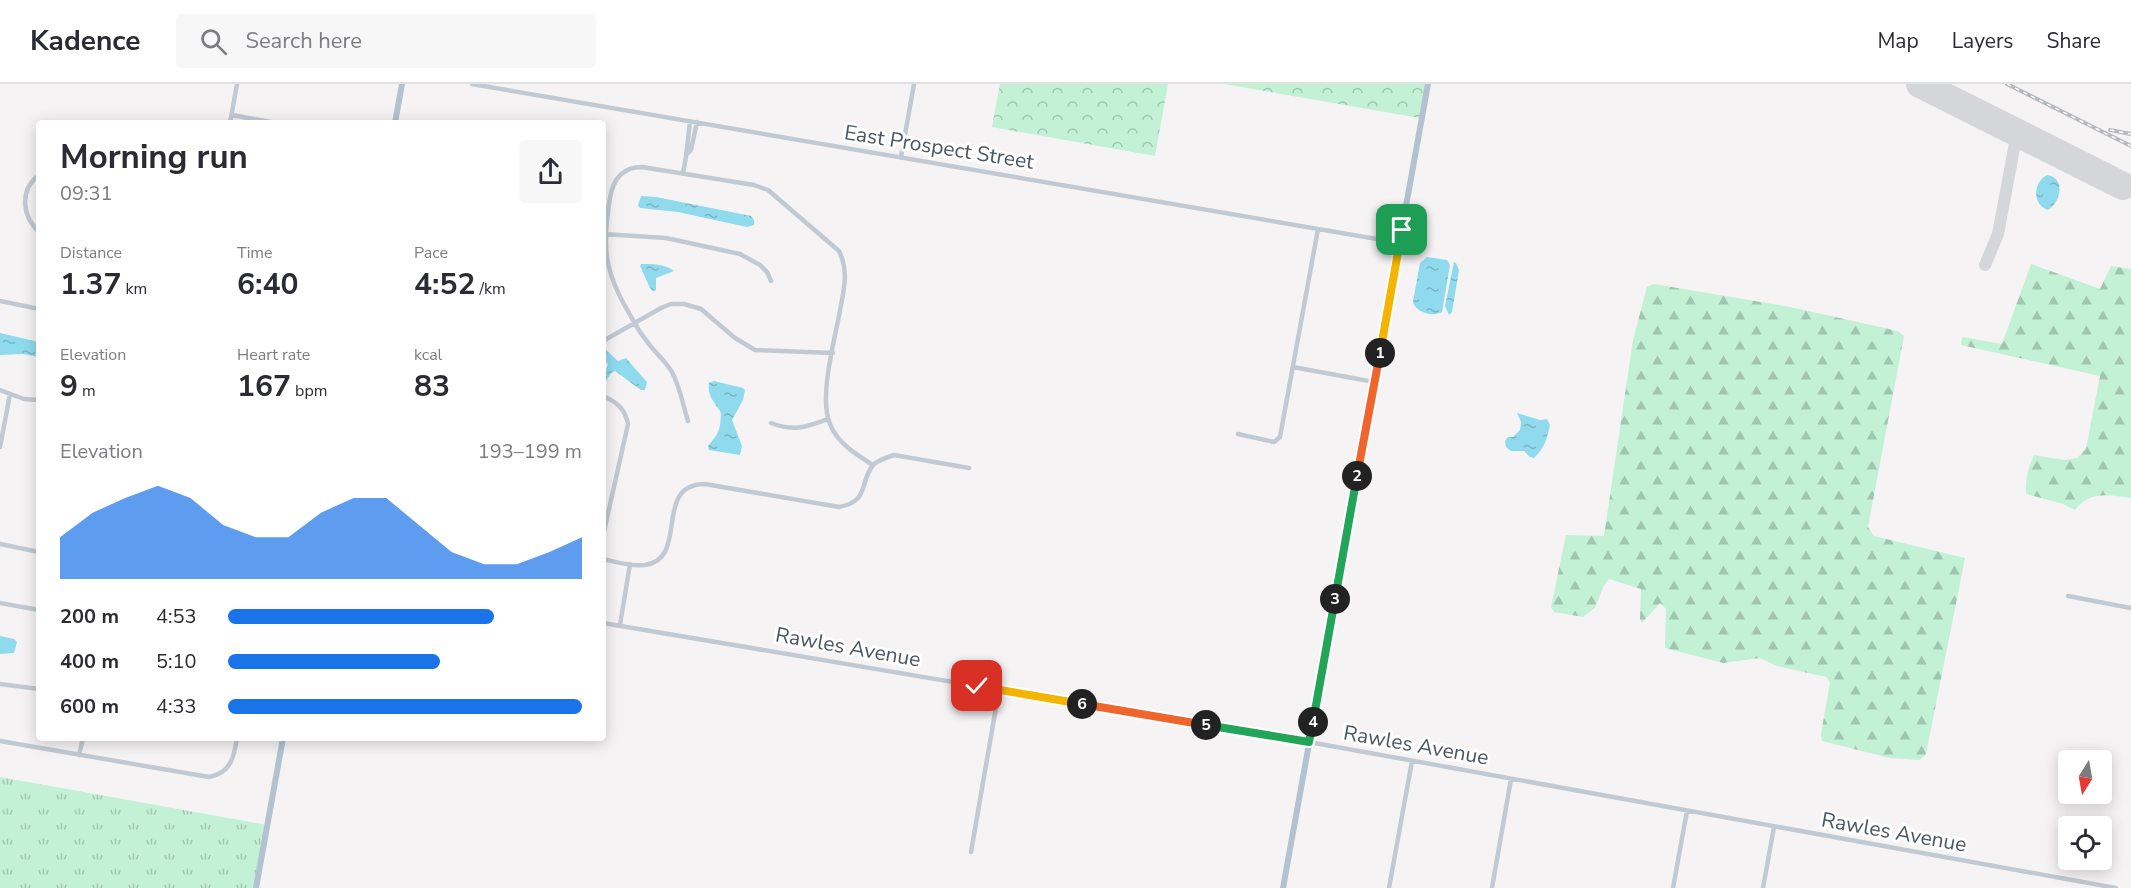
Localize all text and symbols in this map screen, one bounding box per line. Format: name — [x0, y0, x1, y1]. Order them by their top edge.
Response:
search box — [176, 14, 596, 68]
text: Kadence — [30, 22, 140, 60]
icon: search — [197, 25, 230, 58]
text: Search here — [245, 26, 362, 56]
text: Map — [1877, 27, 1919, 55]
text: Layers — [1952, 27, 2013, 55]
text: Share — [2046, 27, 2101, 55]
street label: East Prospect Street — [842, 118, 1036, 176]
text: Morning run — [60, 135, 248, 180]
button: share — [519, 140, 582, 203]
text: 09:31 — [60, 180, 113, 207]
pin — [1376, 204, 1427, 255]
icon: arrive — [1385, 213, 1418, 246]
text: Distance — [60, 242, 122, 264]
text: Time — [237, 242, 273, 264]
text: Pace — [414, 242, 448, 264]
text: 1.37 — [60, 264, 121, 305]
text: 6:40 — [237, 264, 298, 305]
text: 4:52 — [414, 264, 475, 305]
text: km — [121, 278, 147, 300]
text: /km — [475, 278, 506, 300]
pin: 1 — [1365, 338, 1395, 368]
text: 1 — [1375, 342, 1385, 364]
text: Elevation — [60, 344, 126, 366]
text: Heart rate — [237, 344, 310, 366]
text: kcal — [414, 344, 442, 366]
text: 9 — [60, 366, 78, 407]
text: 167 — [237, 366, 291, 407]
text: 83 — [414, 366, 450, 407]
text: m — [78, 380, 96, 402]
text: bpm — [291, 380, 327, 402]
text: Elevation — [60, 438, 143, 465]
text: 193–199 m — [478, 438, 582, 465]
pin: 2 — [1342, 461, 1372, 491]
text: 2 — [1352, 465, 1362, 487]
pin: 3 — [1320, 584, 1350, 614]
text: 3 — [1330, 588, 1340, 610]
text: 200 m — [60, 603, 119, 630]
text: 4:53 — [156, 603, 197, 630]
street label: Rawles Avenue — [773, 620, 923, 674]
text: 400 m — [60, 648, 119, 675]
text: 5:10 — [156, 648, 197, 675]
pin — [951, 660, 1002, 711]
icon: check — [960, 669, 993, 702]
pin: 6 — [1067, 689, 1097, 719]
text: 600 m — [60, 693, 119, 720]
text: 4:33 — [156, 693, 197, 720]
text: 6 — [1077, 693, 1087, 715]
pin: 4 — [1298, 707, 1328, 737]
pin: 5 — [1191, 710, 1221, 740]
text: 4 — [1308, 711, 1318, 733]
text: 5 — [1201, 714, 1211, 736]
street label: Rawles Avenue — [1341, 718, 1491, 772]
north arrow — [2058, 750, 2112, 804]
map controls — [2058, 750, 2112, 870]
street label: Rawles Avenue — [1819, 805, 1969, 859]
button: locate — [2058, 816, 2112, 870]

